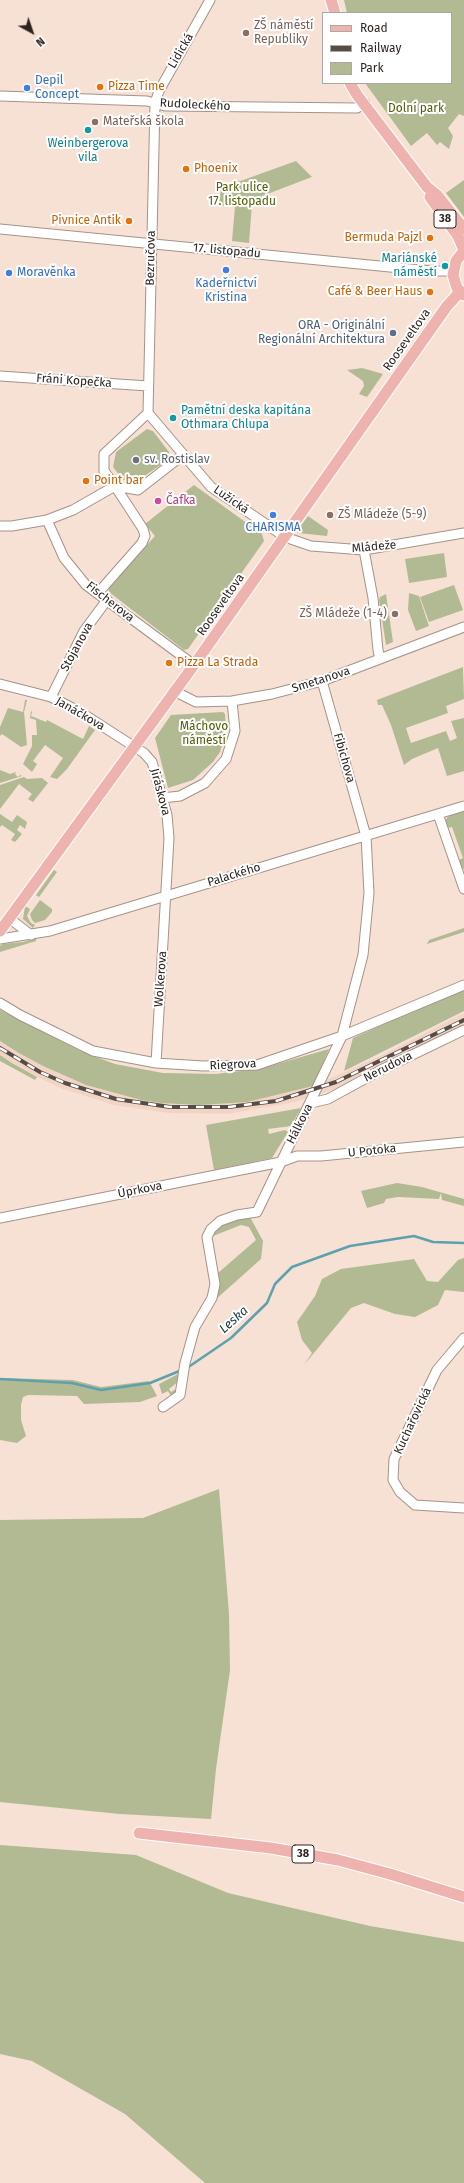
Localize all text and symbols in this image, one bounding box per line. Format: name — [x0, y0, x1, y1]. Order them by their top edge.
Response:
north arrow — [12, 12, 52, 52]
legend — [322, 12, 452, 84]
place label: ZŠ náměstí Republiky — [254, 19, 314, 47]
text: Road — [360, 21, 388, 35]
marker: ZŠ náměstí Republiky — [241, 28, 251, 38]
street label: Lidická — [165, 31, 197, 71]
text: N — [33, 34, 47, 49]
text: Railway — [360, 41, 401, 55]
text: Park — [360, 61, 384, 75]
place label: Depil Concept — [35, 74, 79, 102]
place label: Pizza Time — [108, 80, 165, 94]
marker: Pizza Time — [95, 82, 105, 92]
marker: Depil Concept — [22, 83, 32, 93]
street label: Rudoleckého — [159, 96, 231, 114]
park label: Dolní park — [388, 102, 444, 116]
place label: Mateřská škola — [103, 115, 184, 129]
marker: Mateřská škola — [90, 117, 100, 127]
marker: Weinbergerova vila — [83, 125, 93, 135]
place label: Weinbergerova vila — [48, 137, 128, 165]
place label: Phoenix — [194, 162, 238, 176]
marker: Phoenix — [181, 164, 191, 174]
park label: Park ulice 17. listopadu — [208, 181, 276, 209]
road number: 38 — [434, 210, 456, 228]
place label: Pivnice Antik — [51, 214, 121, 228]
marker: Pivnice Antik — [124, 216, 134, 226]
street label: Bezručova — [143, 230, 159, 286]
place label: Bermuda Pajzl — [345, 231, 422, 245]
marker: Bermuda Pajzl — [425, 233, 435, 243]
street label: 17. listopadu — [193, 241, 261, 261]
place label: Mariánské náměstí — [381, 252, 437, 280]
marker: Mariánské náměstí — [440, 261, 450, 271]
marker: Kadeřnictví Kristina — [221, 265, 231, 275]
place label: Moravěnka — [17, 266, 76, 280]
marker: Moravěnka — [4, 268, 14, 278]
place label: Kadeřnictví Kristina — [195, 277, 257, 305]
place label: Café & Beer Haus — [328, 285, 422, 299]
marker: Café & Beer Haus — [425, 287, 435, 297]
street label: Rooseveltova — [380, 306, 434, 374]
place label: ORA - Originální Regionální Architektura — [258, 319, 385, 347]
marker: ORA - Originální Regionální Architektura — [388, 328, 398, 338]
street label: Fráni Kopečka — [36, 371, 112, 391]
place label: Pamětní deska kapitána Othmara Chlupa — [181, 404, 311, 432]
marker: Pamětní deska kapitána Othmara Chlupa — [168, 413, 178, 423]
place label: sv. Rostislav — [144, 453, 210, 467]
marker: sv. Rostislav — [131, 455, 141, 465]
place label: Point bar — [94, 474, 144, 488]
marker: Point bar — [81, 476, 91, 486]
street label: Lužická — [211, 483, 251, 517]
place label: Čafka — [166, 494, 196, 508]
marker: Čafka — [153, 496, 163, 506]
place label: ZŠ Mládeže (5-9) — [338, 508, 426, 522]
marker: CHARISMA — [268, 510, 278, 520]
marker: ZŠ Mládeže (5-9) — [325, 510, 335, 520]
place label: CHARISMA — [245, 521, 301, 535]
street label: Mládeže — [351, 538, 397, 556]
street label: Rooseveltova — [194, 571, 248, 639]
street label: Fischerova — [83, 579, 137, 625]
place label: ZŠ Mládeže (1-4) — [300, 607, 387, 621]
marker: ZŠ Mládeže (1-4) — [390, 609, 400, 619]
street label: Stojanova — [58, 620, 96, 674]
place label: Pizza La Strada — [177, 656, 258, 670]
marker: Pizza La Strada — [164, 658, 174, 668]
street label: Smetanova — [290, 664, 352, 696]
street label: Janáčkova — [53, 694, 107, 734]
park label: Máchovo náměstí — [180, 720, 228, 748]
street label: Fibichova — [330, 731, 358, 785]
street label: Jiráskova — [147, 767, 173, 817]
street label: Palackého — [206, 860, 262, 890]
street label: Wolkerova — [152, 950, 170, 1008]
street label: Nerudova — [361, 1049, 415, 1085]
street label: Riegrova — [209, 1057, 257, 1073]
street label: Hálkova — [284, 1101, 316, 1147]
street label: U Potoka — [347, 1141, 397, 1161]
street label: Úprkova — [117, 1179, 163, 1201]
water label: Leska — [216, 1303, 252, 1337]
street label: Kuchařovická — [391, 1385, 435, 1457]
road number: 38 — [292, 1845, 314, 1863]

